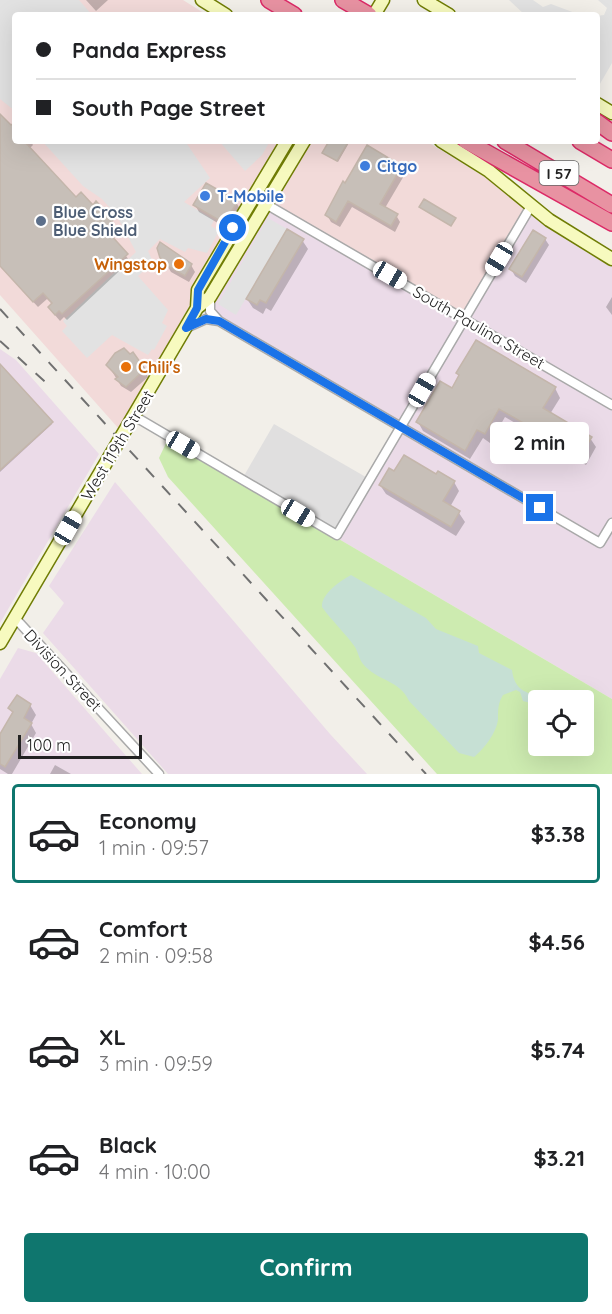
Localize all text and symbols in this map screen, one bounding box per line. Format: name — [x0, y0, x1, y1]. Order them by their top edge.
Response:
text: Panda Express — [72, 36, 226, 64]
text: South Page Street — [72, 94, 266, 122]
place label: Citgo — [377, 156, 417, 176]
marker: Citgo — [358, 159, 372, 173]
road number: I 57 — [540, 161, 578, 185]
place label: T-Mobile — [217, 186, 284, 206]
marker: T-Mobile — [198, 189, 212, 203]
place label: Blue Cross Blue Shield — [53, 202, 137, 240]
marker: Blue Cross Blue Shield — [34, 214, 48, 228]
route start — [219, 214, 246, 241]
car — [482, 239, 516, 279]
place label: Wingstop — [94, 254, 167, 274]
marker: Wingstop — [172, 257, 186, 271]
car — [370, 258, 410, 292]
street label: South Paulina Street — [410, 281, 548, 373]
place label: Chili's — [138, 357, 181, 377]
marker: Chili's — [119, 360, 133, 374]
car — [405, 370, 439, 410]
street label: West 119th Street — [76, 386, 158, 504]
callout: 2 min — [490, 421, 590, 463]
car — [163, 428, 203, 462]
text: 2 min — [513, 430, 566, 455]
route end — [526, 494, 553, 521]
car — [278, 496, 318, 530]
car — [51, 508, 85, 548]
street label: Division Street — [20, 625, 106, 715]
map controls — [528, 690, 594, 756]
button: locate — [528, 690, 594, 756]
scale bar — [18, 732, 142, 760]
text: 100 m — [27, 735, 71, 755]
icon: car — [27, 807, 81, 861]
text: Economy — [99, 807, 197, 835]
text: $3.38 — [531, 820, 585, 848]
text: 1 min · 09:57 — [99, 835, 209, 860]
icon: car — [27, 915, 81, 969]
text: Comfort — [99, 915, 188, 943]
text: $4.56 — [529, 928, 585, 956]
text: 2 min · 09:58 — [99, 943, 213, 968]
icon: car — [27, 1023, 81, 1077]
text: XL — [99, 1023, 126, 1051]
text: $5.74 — [530, 1036, 585, 1064]
text: 3 min · 09:59 — [99, 1051, 213, 1076]
icon: car — [27, 1131, 81, 1185]
text: Black — [99, 1131, 157, 1159]
text: $3.21 — [533, 1144, 585, 1172]
text: 4 min · 10:00 — [99, 1159, 211, 1184]
button: Confirm — [24, 1233, 588, 1302]

